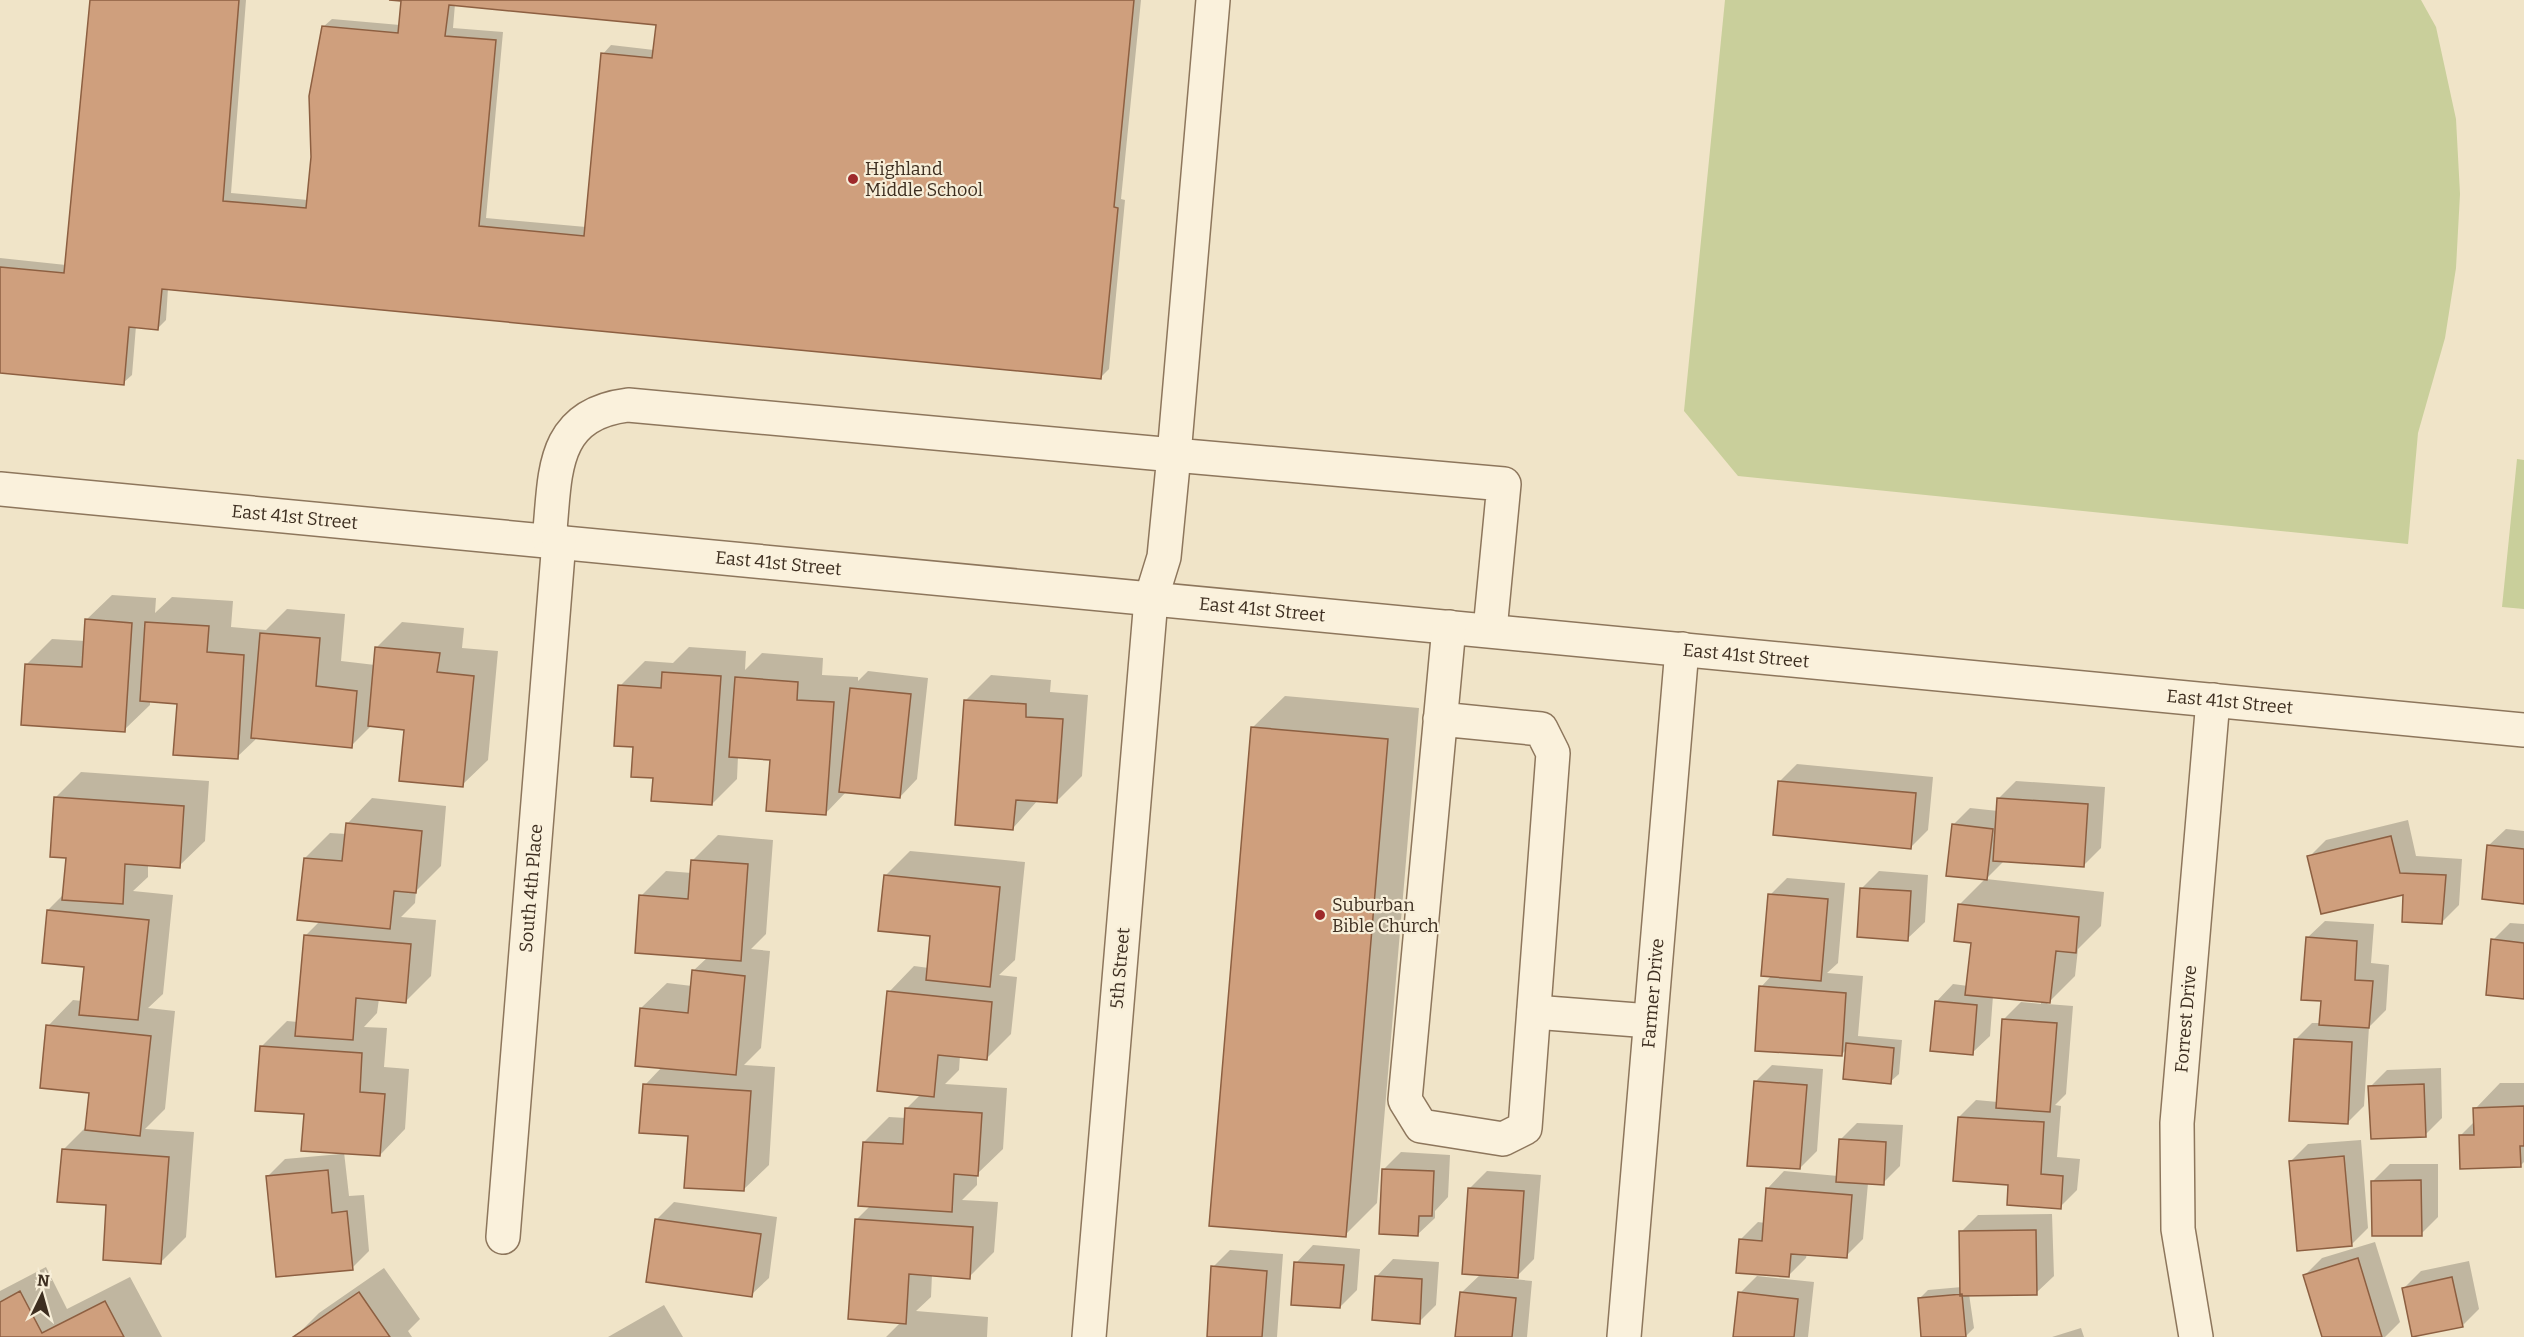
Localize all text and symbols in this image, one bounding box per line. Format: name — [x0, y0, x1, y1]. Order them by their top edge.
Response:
place label: Highland Middle School — [865, 158, 983, 201]
marker: Highland Middle School — [846, 172, 860, 186]
street label: East 41st Street — [230, 500, 359, 534]
street label: East 41st Street — [714, 546, 843, 580]
street label: East 41st Street — [1198, 593, 1327, 627]
street label: East 41st Street — [1682, 639, 1811, 673]
street label: East 41st Street — [2166, 685, 2295, 719]
street label: South 4th Place — [515, 823, 547, 953]
place label: Suburban Bible Church — [1332, 894, 1439, 937]
marker: Suburban Bible Church — [1313, 908, 1327, 922]
street label: 5th Street — [1105, 926, 1135, 1010]
street label: Farmer Drive — [1637, 937, 1669, 1049]
street label: Forrest Drive — [2170, 964, 2201, 1074]
north arrow — [12, 1265, 72, 1325]
text: N — [36, 1271, 50, 1291]

